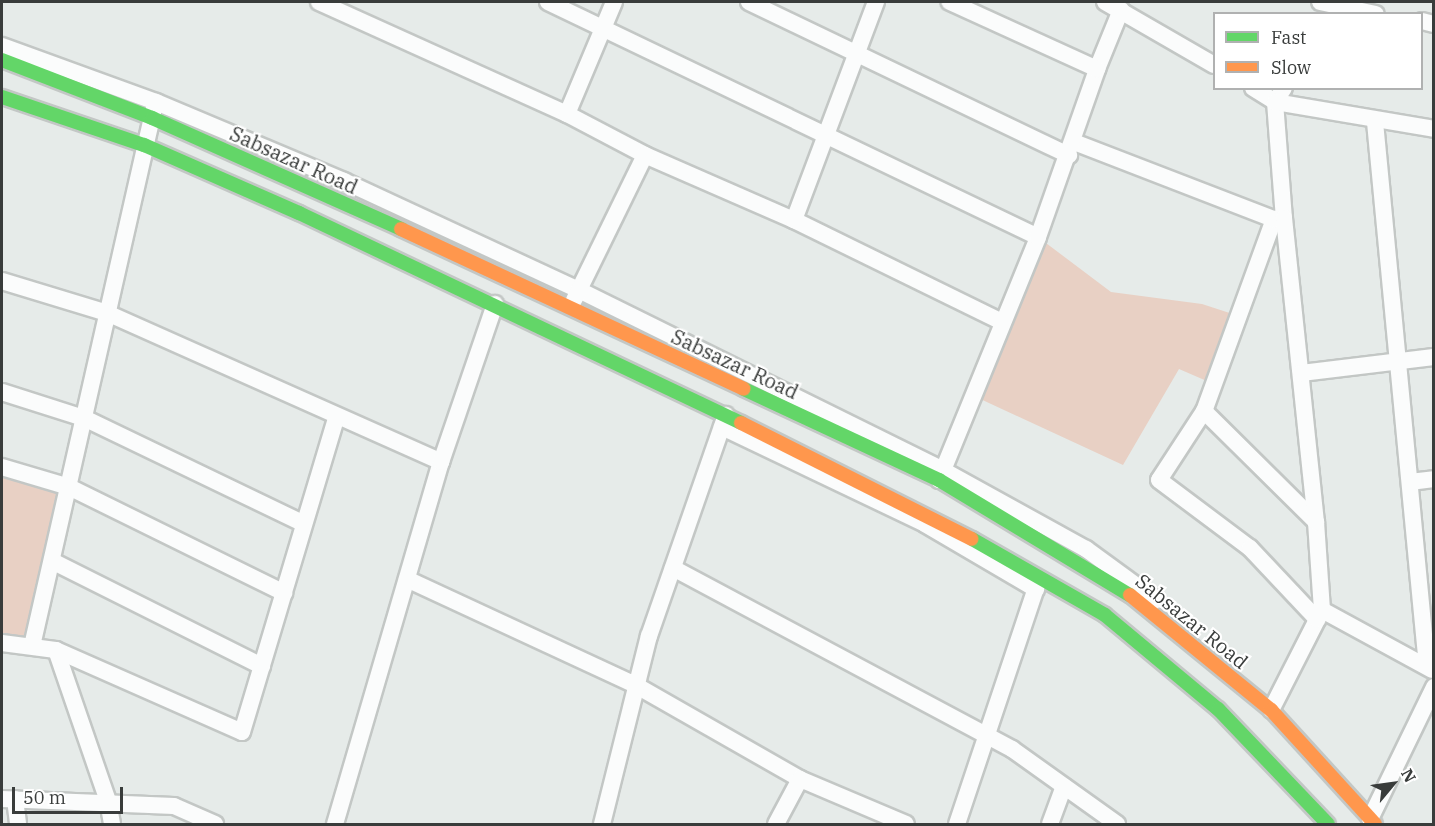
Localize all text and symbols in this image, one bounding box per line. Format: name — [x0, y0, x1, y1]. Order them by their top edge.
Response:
legend — [1213, 12, 1423, 90]
text: Fast — [1271, 26, 1306, 49]
text: Slow — [1271, 56, 1311, 79]
street label: Sabsazar Road — [226, 121, 362, 199]
street label: Sabsazar Road — [668, 324, 802, 404]
street label: Sabsazar Road — [1131, 568, 1253, 674]
north arrow — [1363, 754, 1423, 814]
text: N — [1397, 765, 1421, 786]
scale bar — [15, 775, 126, 813]
text: 50 m — [23, 786, 66, 809]

